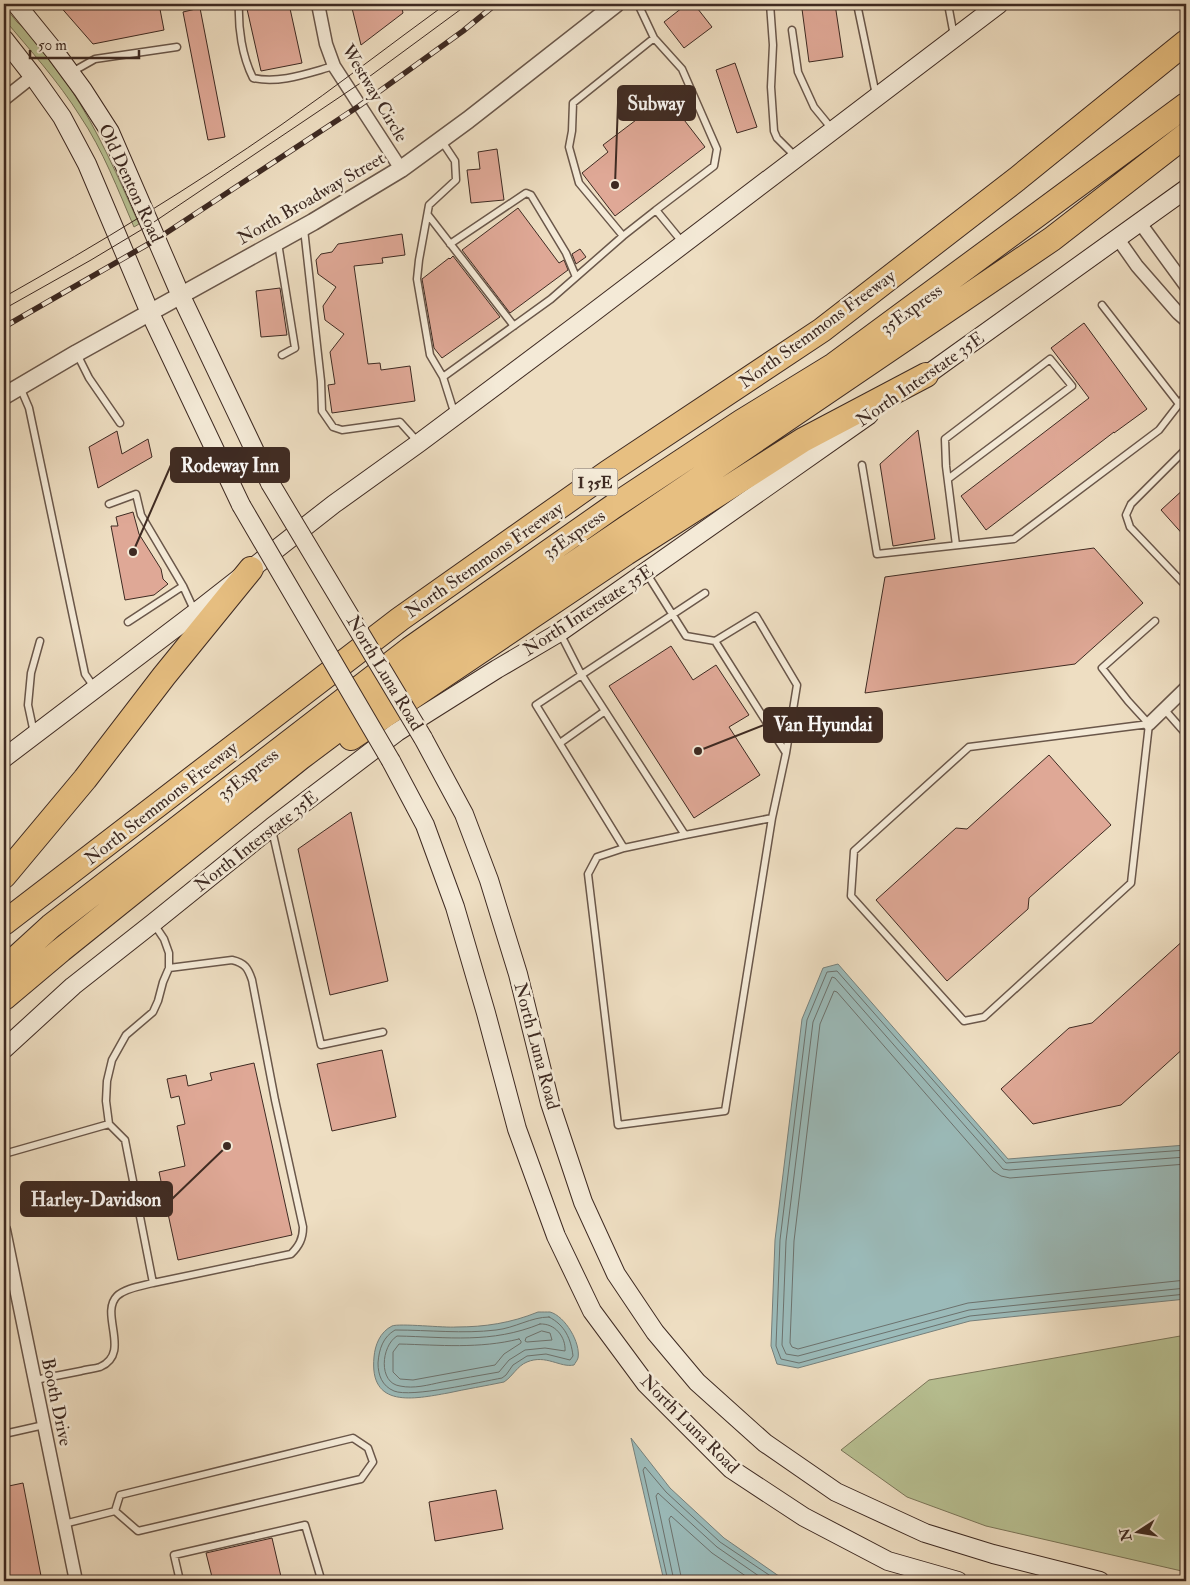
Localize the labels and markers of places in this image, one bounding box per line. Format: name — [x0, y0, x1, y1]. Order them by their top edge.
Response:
callout: Subway — [618, 86, 695, 120]
callout: Rodeway Inn — [171, 448, 289, 482]
callout: Van Hyundai — [764, 708, 882, 742]
callout: Harley-Davidson — [21, 1182, 172, 1216]

